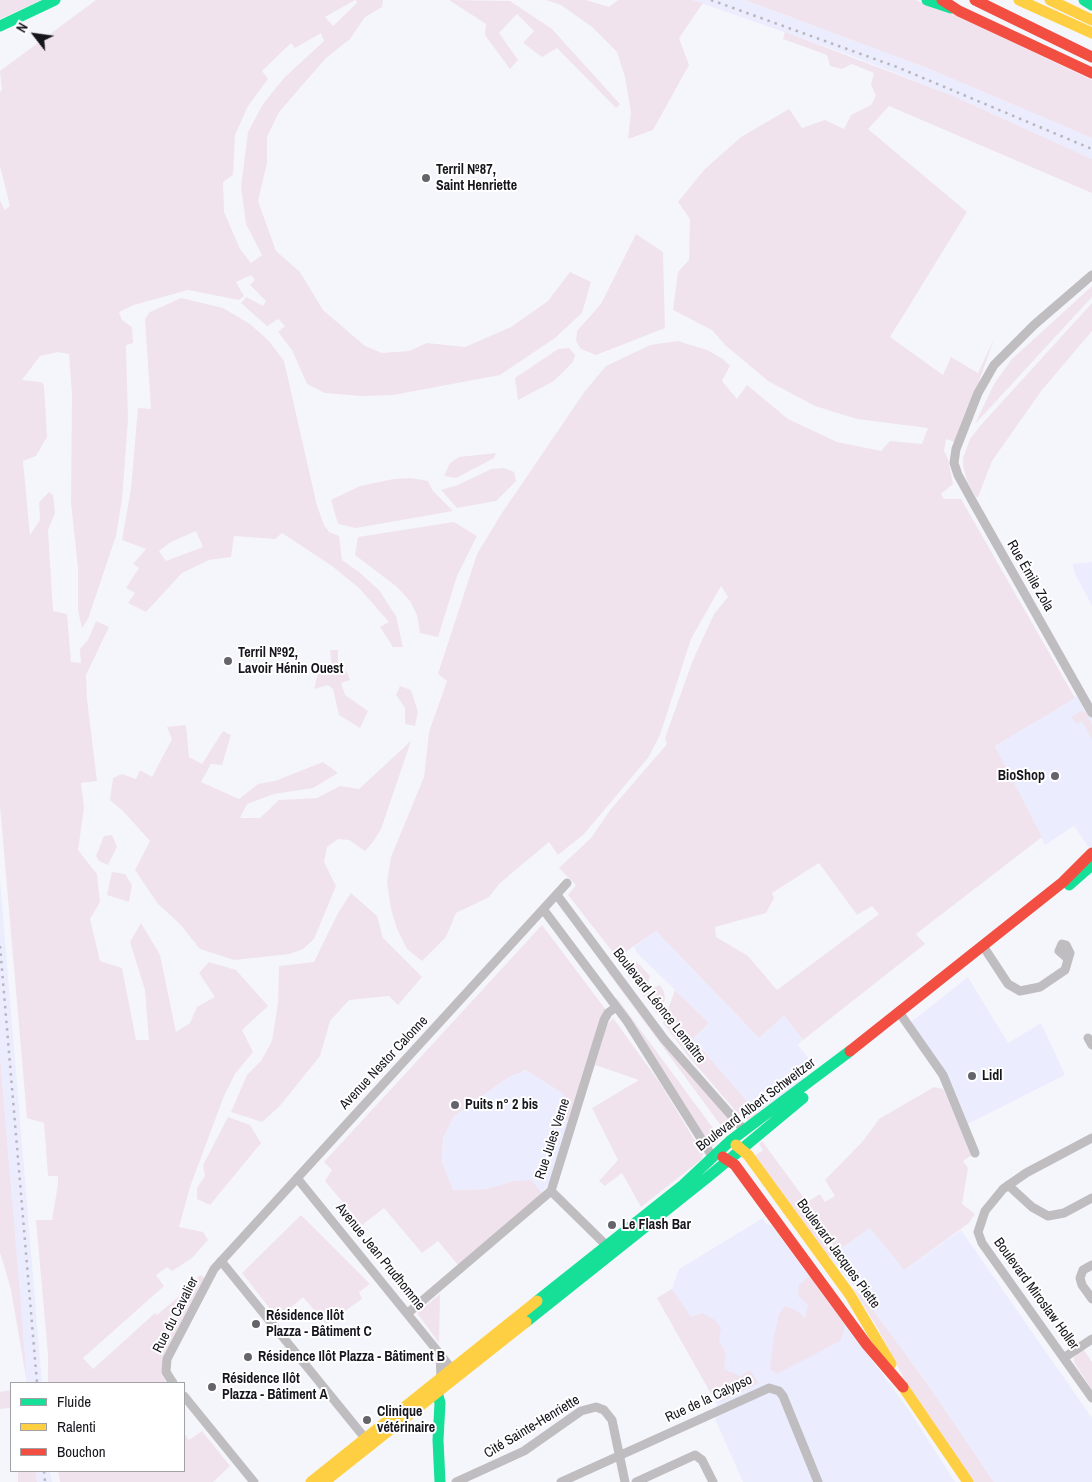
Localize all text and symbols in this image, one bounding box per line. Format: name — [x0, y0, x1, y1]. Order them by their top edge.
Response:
north arrow — [10, 10, 60, 60]
text: N — [12, 19, 32, 36]
place label: Terril №87, Saint Henriette — [436, 162, 517, 194]
marker: Terril №87, Saint Henriette — [420, 172, 432, 184]
street label: Rue Émile Zola — [1003, 538, 1057, 614]
place label: Terril №92, Lavoir Hénin Ouest — [238, 645, 343, 678]
marker: Terril №92, Lavoir Hénin Ouest — [222, 655, 234, 667]
place label: BioShop — [998, 768, 1045, 784]
marker: BioShop — [1049, 770, 1061, 782]
street label: Boulevard Léonce Lemaître — [609, 945, 709, 1067]
street label: Avenue Nestor Calonne — [336, 1013, 432, 1113]
street label: Boulevard Albert Schweitzer — [693, 1055, 819, 1155]
place label: Lidl — [982, 1068, 1002, 1084]
marker: Lidl — [966, 1070, 978, 1082]
street label: Rue Jules Verne — [532, 1096, 574, 1182]
place label: Puits n° 2 bis — [465, 1097, 538, 1113]
marker: Puits n° 2 bis — [449, 1099, 461, 1111]
street label: Boulevard Jacques Piette — [793, 1196, 883, 1312]
street label: Avenue Jean Prudhomme — [332, 1200, 428, 1314]
place label: Le Flash Bar — [622, 1217, 691, 1233]
marker: Le Flash Bar — [606, 1219, 618, 1231]
street label: Boulevard Miroslaw Holler — [990, 1235, 1082, 1353]
street label: Rue du Cavalier — [150, 1274, 202, 1356]
place label: Résidence Ilôt Plazza - Bâtiment C — [266, 1308, 372, 1340]
marker: Résidence Ilôt Plazza - Bâtiment C — [250, 1318, 262, 1330]
place label: Résidence Ilôt Plazza - Bâtiment B — [258, 1349, 445, 1365]
marker: Résidence Ilôt Plazza - Bâtiment B — [242, 1351, 254, 1363]
place label: Résidence Ilôt Plazza - Bâtiment A — [222, 1371, 328, 1404]
street label: Rue de la Calypso — [663, 1372, 755, 1426]
marker: Résidence Ilôt Plazza - Bâtiment A — [206, 1381, 218, 1393]
legend — [10, 1382, 185, 1472]
text: Fluide — [57, 1391, 91, 1412]
street label: Cité Sainte-Henriette — [481, 1392, 583, 1462]
place label: Clinique vétérinaire — [377, 1404, 435, 1436]
marker: Clinique vétérinaire — [361, 1414, 373, 1426]
text: Ralenti — [57, 1416, 96, 1437]
text: Bouchon — [57, 1441, 106, 1462]

